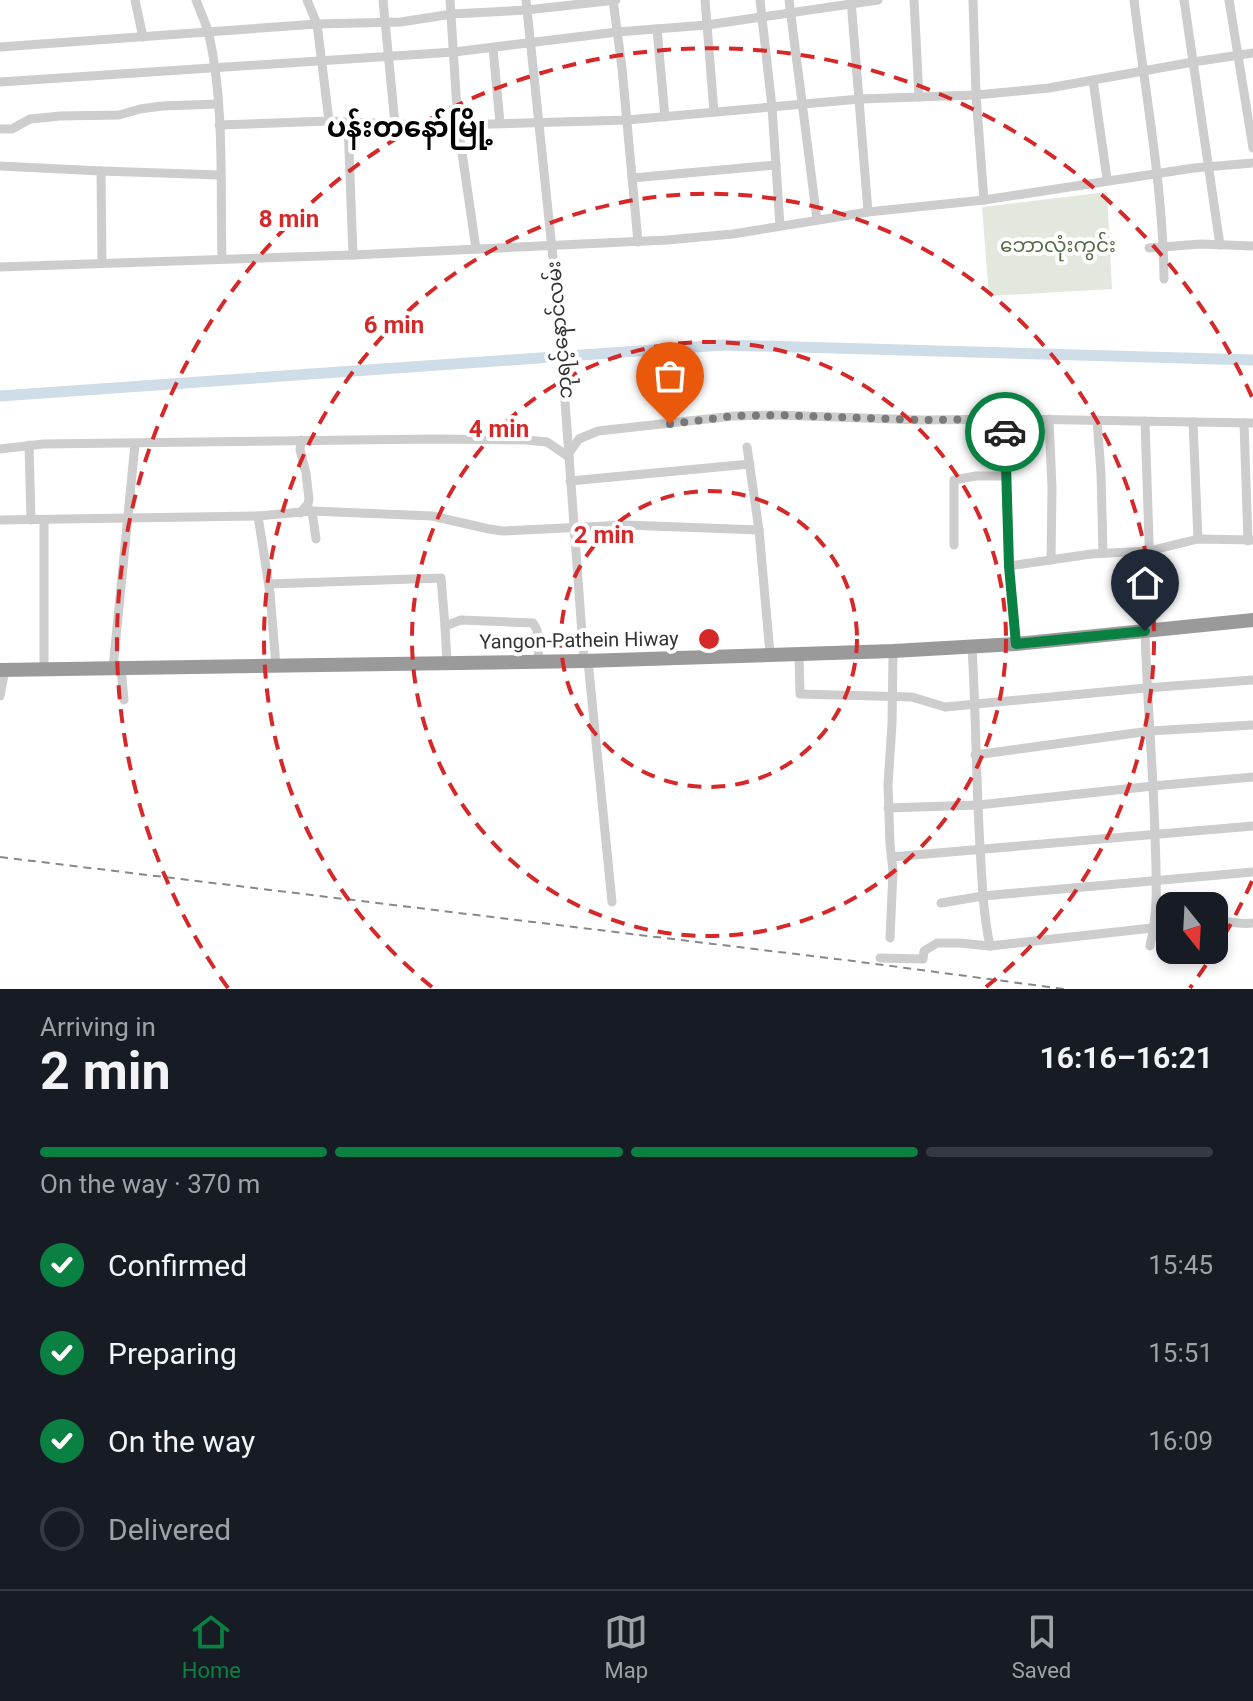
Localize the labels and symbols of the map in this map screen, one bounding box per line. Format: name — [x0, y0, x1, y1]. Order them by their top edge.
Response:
district label: ပန်းတနော်မြို့ — [327, 108, 493, 150]
text: 8 min — [259, 205, 319, 233]
park label: ဘောလုံးကွင်း — [1000, 231, 1116, 262]
street label: ဘုရင့်နောင်လမ်း — [539, 260, 582, 400]
text: 6 min — [364, 311, 424, 339]
pin — [636, 342, 704, 424]
courier — [965, 392, 1045, 472]
text: 4 min — [469, 415, 529, 443]
text: 2 min — [574, 521, 634, 549]
pin — [1111, 549, 1179, 631]
centre of rings — [695, 625, 723, 653]
street label: Yangon-Pathein Hiway — [479, 626, 679, 654]
north arrow — [1156, 892, 1228, 964]

